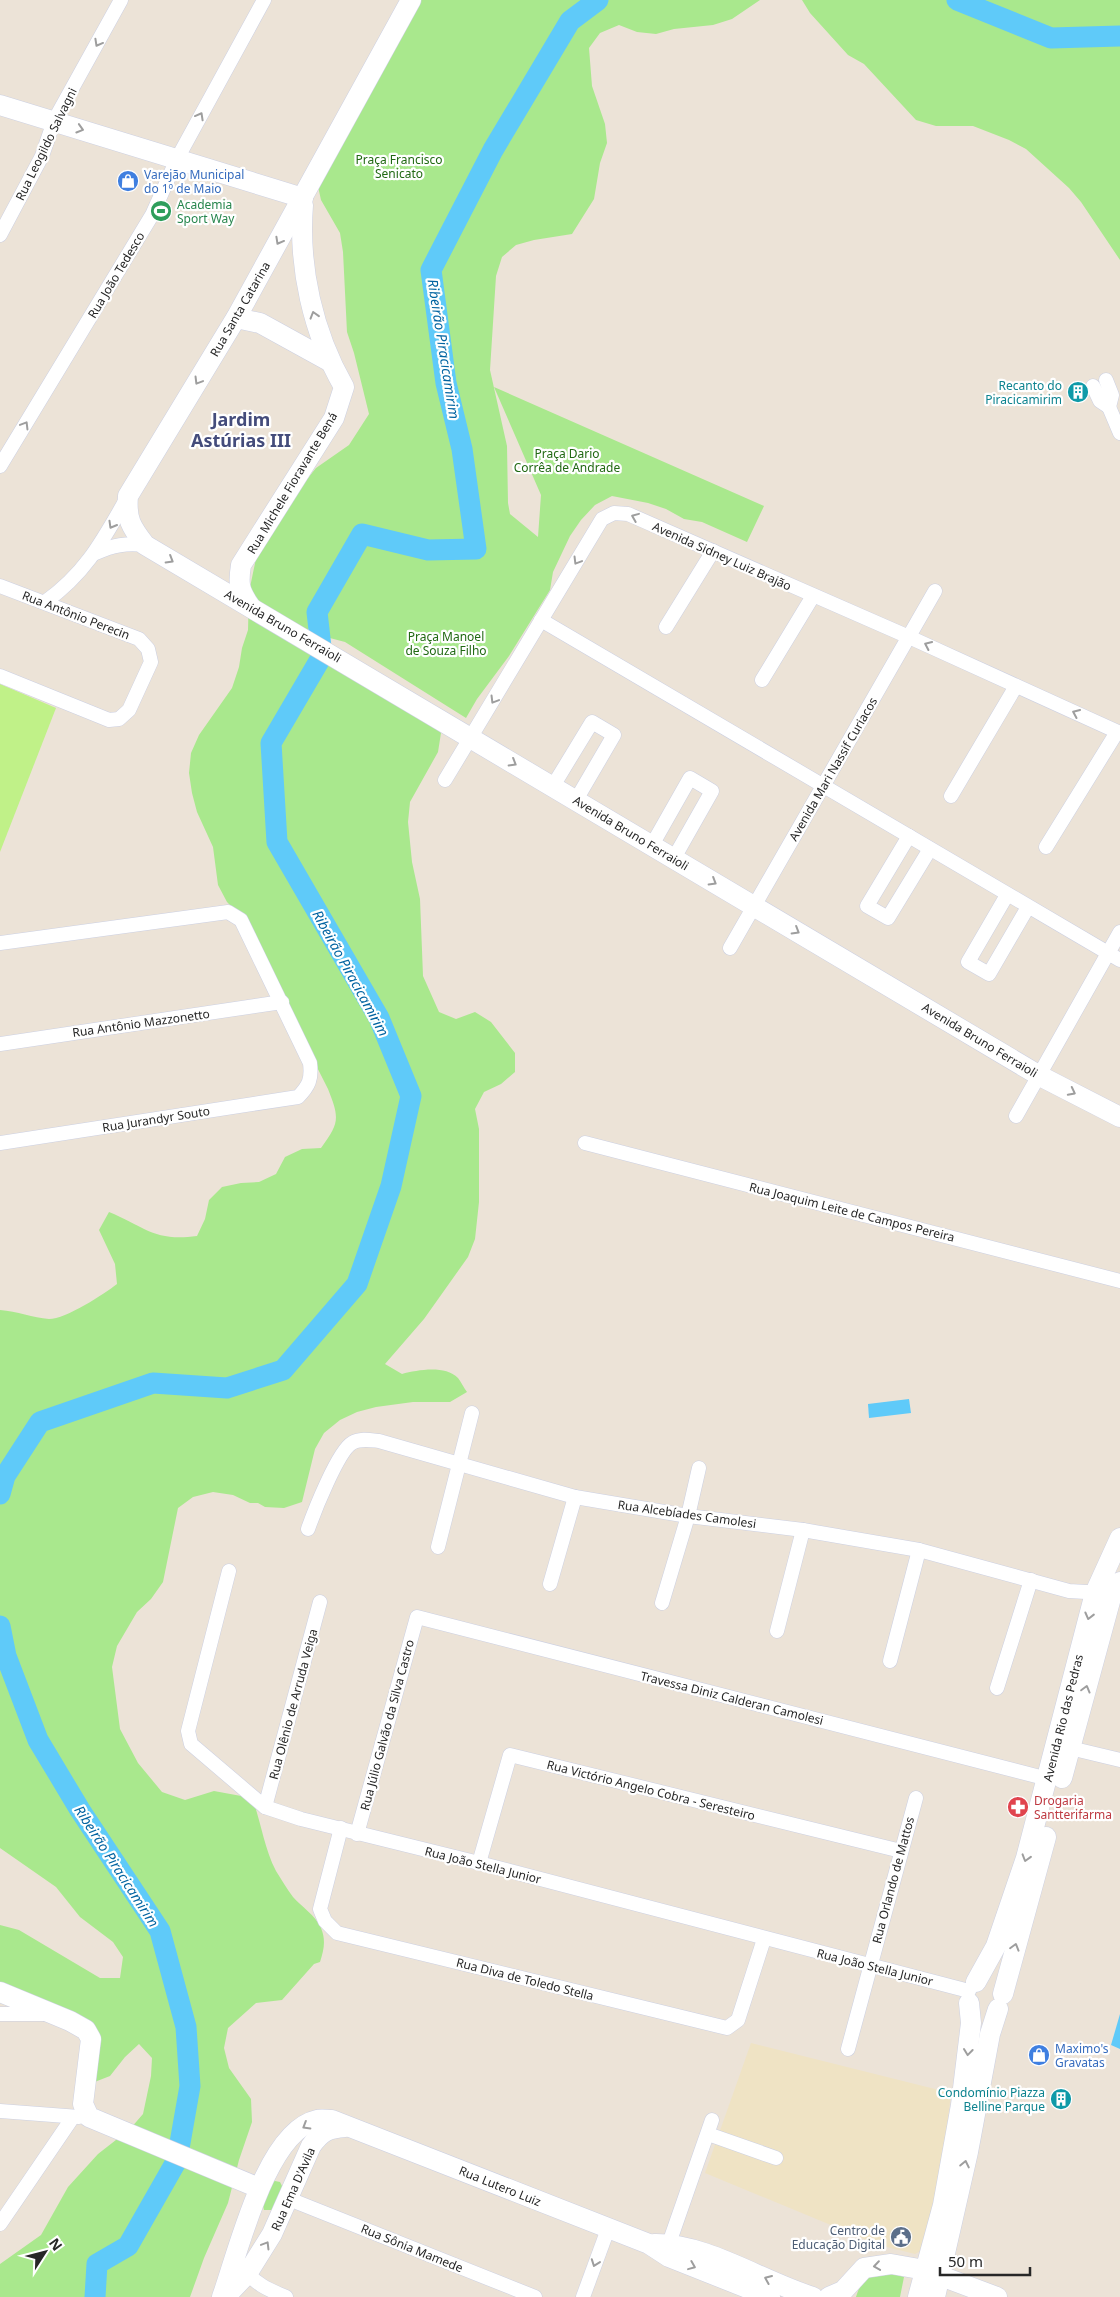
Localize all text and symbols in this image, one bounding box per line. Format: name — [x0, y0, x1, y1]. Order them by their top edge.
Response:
one-way arrow — [94, 37, 104, 46]
street label: Rua Leogildo Salvagni — [11, 85, 81, 203]
one-way arrow — [194, 113, 204, 122]
one-way arrow — [75, 124, 84, 134]
park label: Praça Francisco Senicato — [355, 151, 443, 182]
place label: Varejão Municipal do 1º de Maio — [144, 166, 244, 197]
shop icon: Varejão Municipal do 1º de Maio — [116, 169, 140, 193]
place label: Academia Sport Way — [177, 196, 235, 227]
sports icon: Academia Sport Way — [149, 199, 173, 223]
street label: Rua João Tedesco — [84, 229, 148, 321]
one-way arrow — [276, 235, 286, 244]
street label: Rua Santa Catarina — [206, 258, 274, 360]
water label: Ribeirão Piracicamirim — [424, 278, 464, 420]
one-way arrow — [310, 311, 320, 319]
one-way arrow — [194, 376, 204, 385]
place label: Recanto do Piracicamirim — [985, 377, 1062, 408]
building icon: Recanto do Piracicamirim — [1066, 380, 1090, 404]
district label: Jardim Astúrias III — [191, 407, 291, 452]
street label: Rua Michele Fioravante Bená — [243, 409, 341, 557]
one-way arrow — [19, 421, 29, 430]
park label: Praça Dario Corrêa de Andrade — [514, 445, 620, 476]
one-way arrow — [631, 513, 639, 523]
street label: Avenida Sidney Luiz Brajão — [650, 518, 794, 594]
one-way arrow — [108, 519, 118, 528]
one-way arrow — [164, 554, 173, 564]
one-way arrow — [573, 555, 583, 564]
street label: Avenida Bruno Ferraioli — [222, 586, 344, 666]
street label: Rua Antônio Perecin — [20, 587, 132, 643]
park label: Praça Manoel de Souza Filho — [405, 628, 487, 659]
one-way arrow — [924, 641, 933, 652]
street label: Avenida Mari Nassif Curiacos — [785, 694, 881, 844]
one-way arrow — [490, 695, 500, 704]
one-way arrow — [1072, 708, 1081, 719]
one-way arrow — [508, 756, 517, 766]
street label: Avenida Bruno Ferraioli — [570, 792, 692, 874]
one-way arrow — [708, 875, 717, 885]
water label: Ribeirão Piracicamirim — [308, 907, 394, 1039]
one-way arrow — [791, 924, 800, 934]
street label: Avenida Bruno Ferraioli — [919, 999, 1041, 1081]
street label: Rua Antônio Mazzonetto — [71, 1005, 211, 1041]
one-way arrow — [1067, 1086, 1076, 1096]
street label: Rua Jurandyr Souto — [101, 1102, 211, 1136]
street label: Rua Joaquim Leite de Campos Pereira — [748, 1178, 956, 1246]
street label: Rua Alcebíades Camolesi — [617, 1496, 757, 1532]
one-way arrow — [1084, 1611, 1095, 1620]
street label: Rua Olênio de Arruda Veiga — [265, 1627, 321, 1781]
street label: Rua Júlio Galvão da Silva Castro — [356, 1638, 418, 1812]
street label: Avenida Rio das Pedras — [1039, 1652, 1087, 1784]
street label: Travessa Diniz Calderan Camolesi — [639, 1667, 825, 1729]
one-way arrow — [1080, 1685, 1091, 1694]
street label: Rua Victório Angelo Cobra - Seresteiro — [545, 1756, 757, 1824]
place label: Drogaria Santterifarma — [1034, 1792, 1112, 1823]
pharmacy icon: Drogaria Santterifarma — [1006, 1795, 1030, 1819]
water label: Ribeirão Piracicamirim — [71, 1802, 163, 1930]
street label: Rua Orlando de Mattos — [868, 1814, 918, 1945]
street label: Rua João Stella Junior — [423, 1842, 543, 1888]
one-way arrow — [1021, 1853, 1031, 1861]
one-way arrow — [1009, 1943, 1020, 1952]
street label: Rua João Stella Junior — [815, 1944, 935, 1990]
street label: Rua Diva de Toledo Stella — [454, 1954, 596, 2004]
place label: Maximo's Gravatas — [1055, 2040, 1109, 2071]
shop icon: Maximo's Gravatas — [1027, 2043, 1051, 2067]
one-way arrow — [963, 2048, 974, 2056]
place label: Condomínio Piazza Belline Parque — [938, 2084, 1045, 2115]
building icon: Condomínio Piazza Belline Parque — [1049, 2087, 1073, 2111]
one-way arrow — [302, 2119, 311, 2129]
street label: Rua Ema D'Avila — [267, 2145, 319, 2233]
one-way arrow — [959, 2160, 970, 2169]
street label: Rua Lutero Luiz — [456, 2162, 544, 2210]
street label: Rua Sônia Mamede — [358, 2220, 466, 2276]
place label: Centro de Educação Digital — [792, 2222, 885, 2253]
public building icon: Centro de Educação Digital — [889, 2225, 913, 2249]
north arrow — [20, 2227, 70, 2277]
text: N — [45, 2234, 67, 2254]
one-way arrow — [259, 2242, 269, 2251]
scale bar — [940, 2244, 1030, 2276]
text: 50 m — [948, 2251, 983, 2271]
one-way arrow — [591, 2258, 601, 2267]
one-way arrow — [687, 2260, 696, 2271]
one-way arrow — [873, 2260, 881, 2271]
one-way arrow — [764, 2275, 773, 2286]

